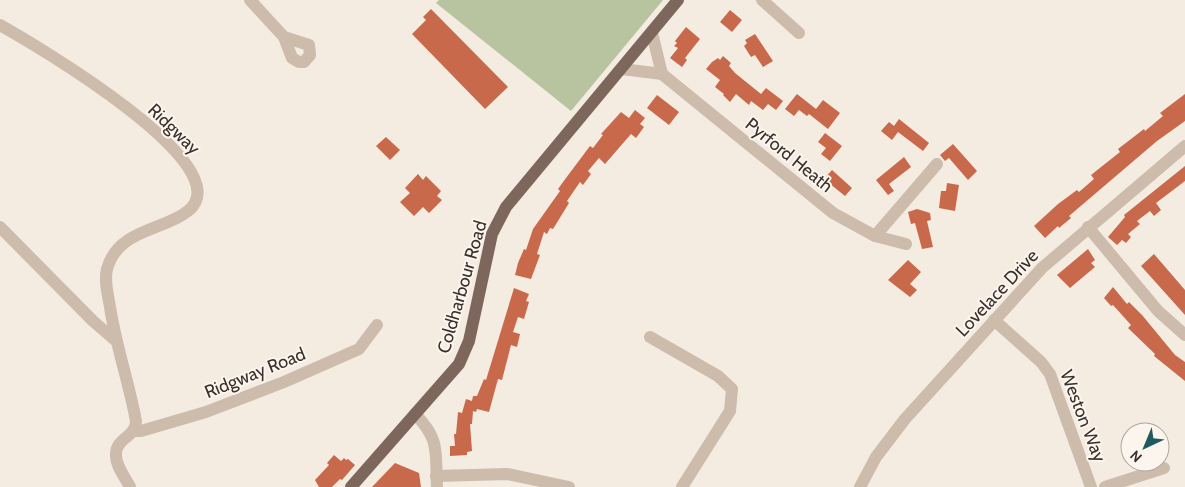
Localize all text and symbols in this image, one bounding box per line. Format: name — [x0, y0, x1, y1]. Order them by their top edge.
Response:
street label: Ridgway — [143, 99, 205, 159]
street label: Pyrford Heath — [741, 113, 837, 197]
street label: Coldharbour Road — [433, 218, 491, 356]
street label: Lovelace Drive — [951, 245, 1043, 341]
street label: Ridgway Road — [201, 343, 309, 403]
street label: Weston Way — [1055, 367, 1111, 465]
north arrow — [1120, 422, 1170, 472]
text: N — [1126, 446, 1146, 466]

